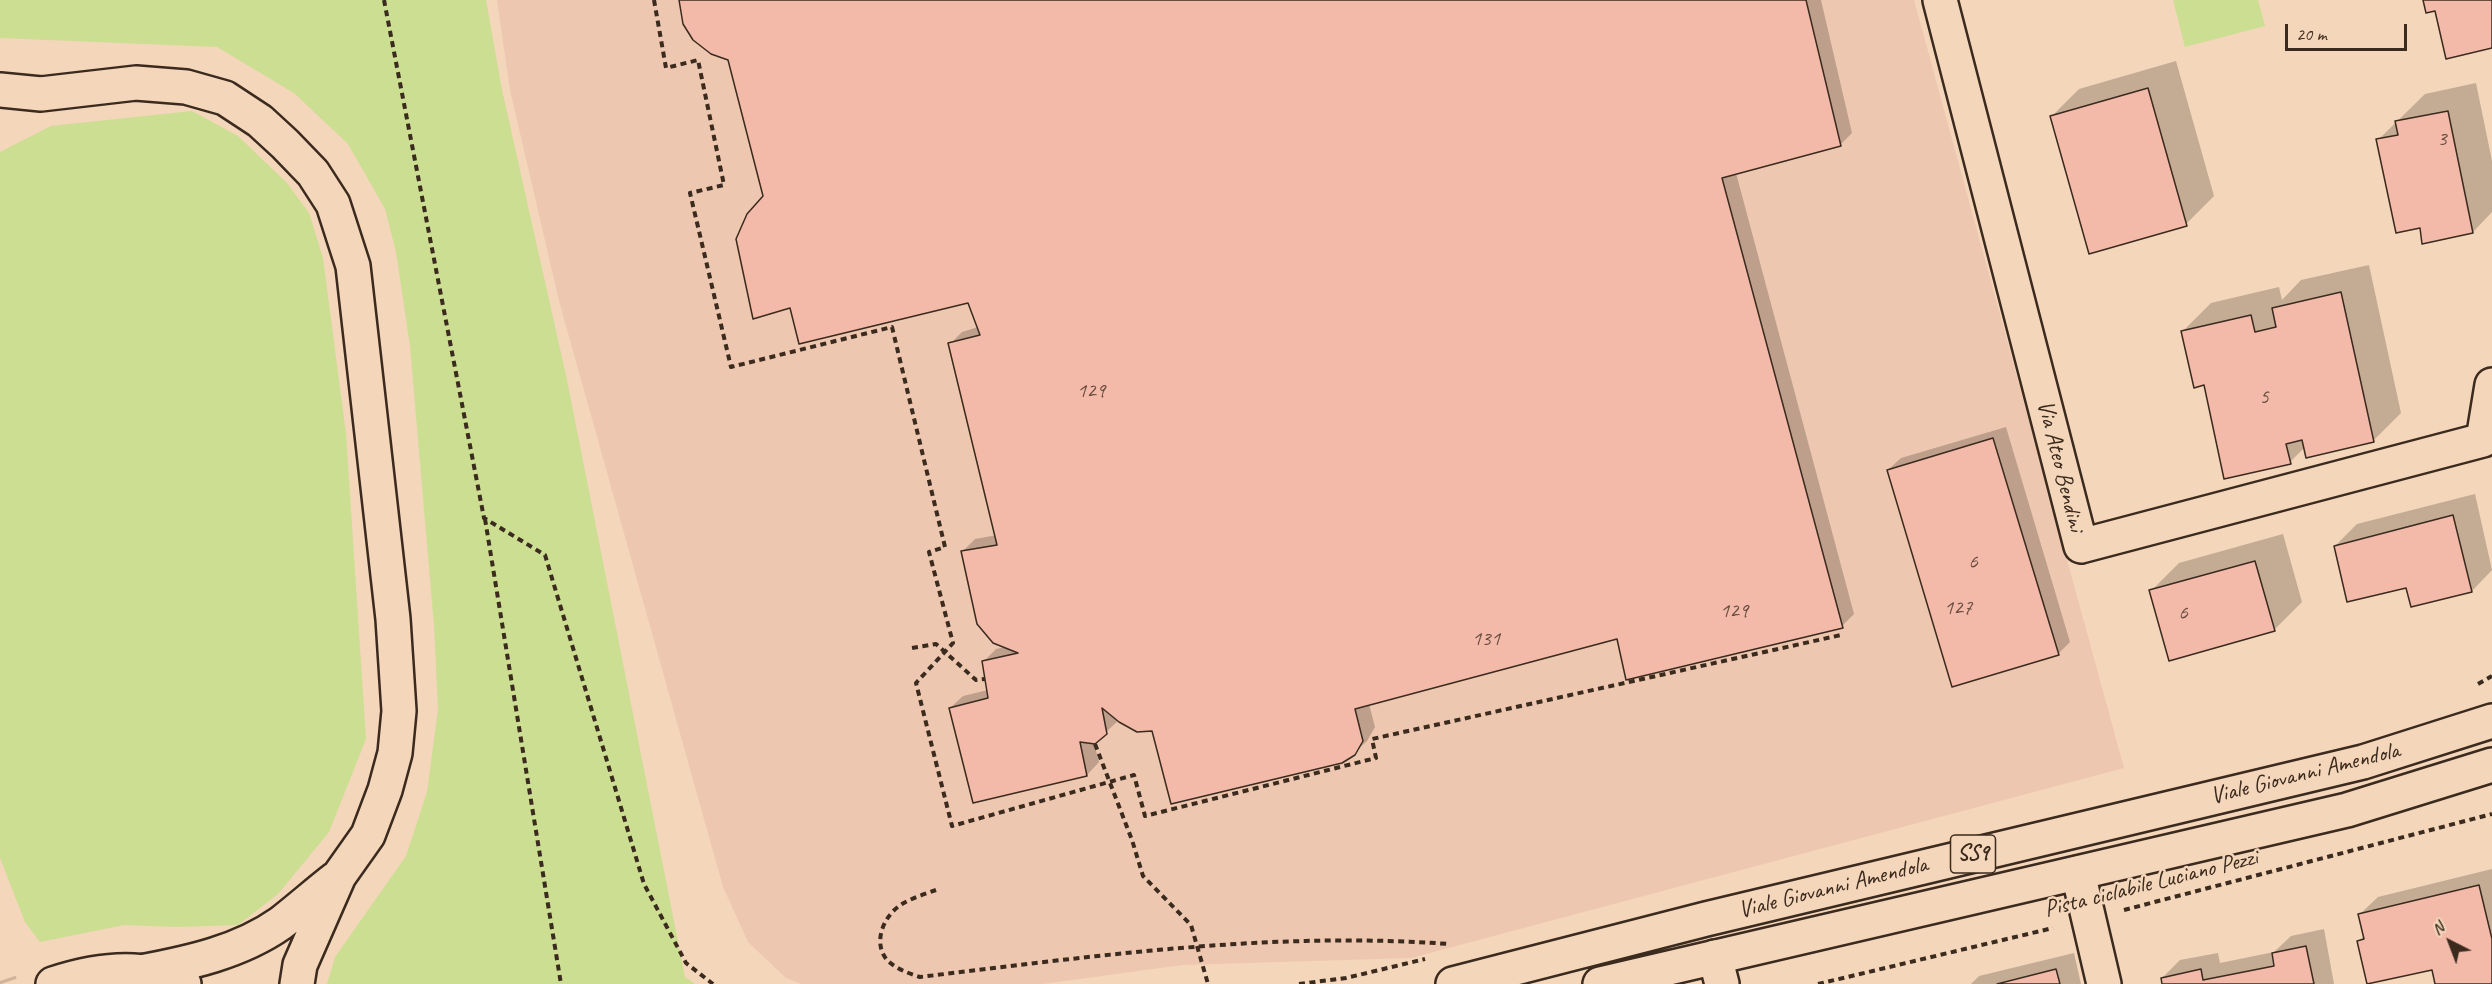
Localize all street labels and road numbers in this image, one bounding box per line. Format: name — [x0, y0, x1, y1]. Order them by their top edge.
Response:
street label: Via Ateo Bendini — [2030, 397, 2090, 535]
street label: Viale Giovanni Amendola — [2207, 737, 2403, 811]
road number: SS9 — [1950, 835, 1996, 873]
street label: Pista ciclabile Luciano Pezzi — [2041, 844, 2261, 924]
street label: Viale Giovanni Amendola — [1735, 851, 1931, 925]

